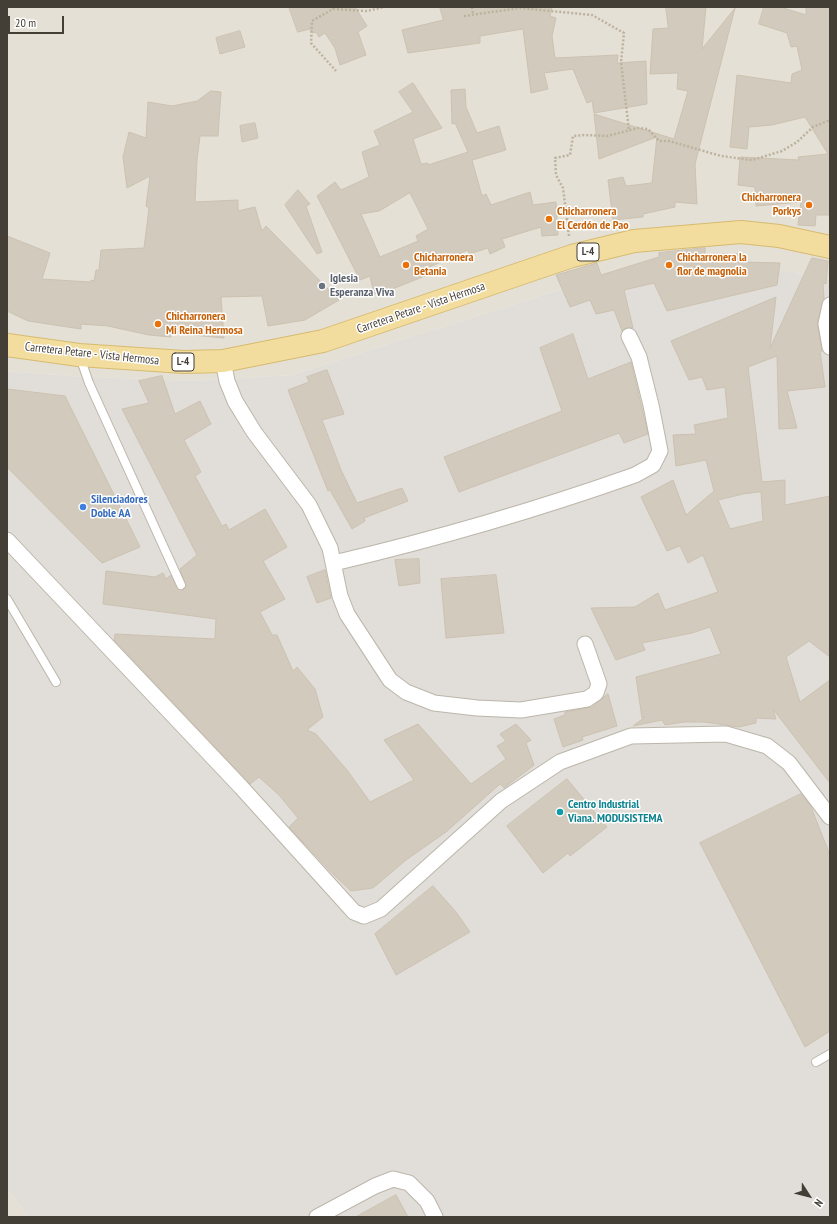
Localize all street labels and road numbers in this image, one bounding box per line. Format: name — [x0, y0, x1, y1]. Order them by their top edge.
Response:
road number: L-4 — [577, 243, 599, 261]
street label: Carretera Petare - Vista Hermosa — [355, 279, 487, 337]
street label: Carretera Petare - Vista Hermosa — [24, 340, 160, 368]
road number: L-4 — [172, 353, 194, 371]

